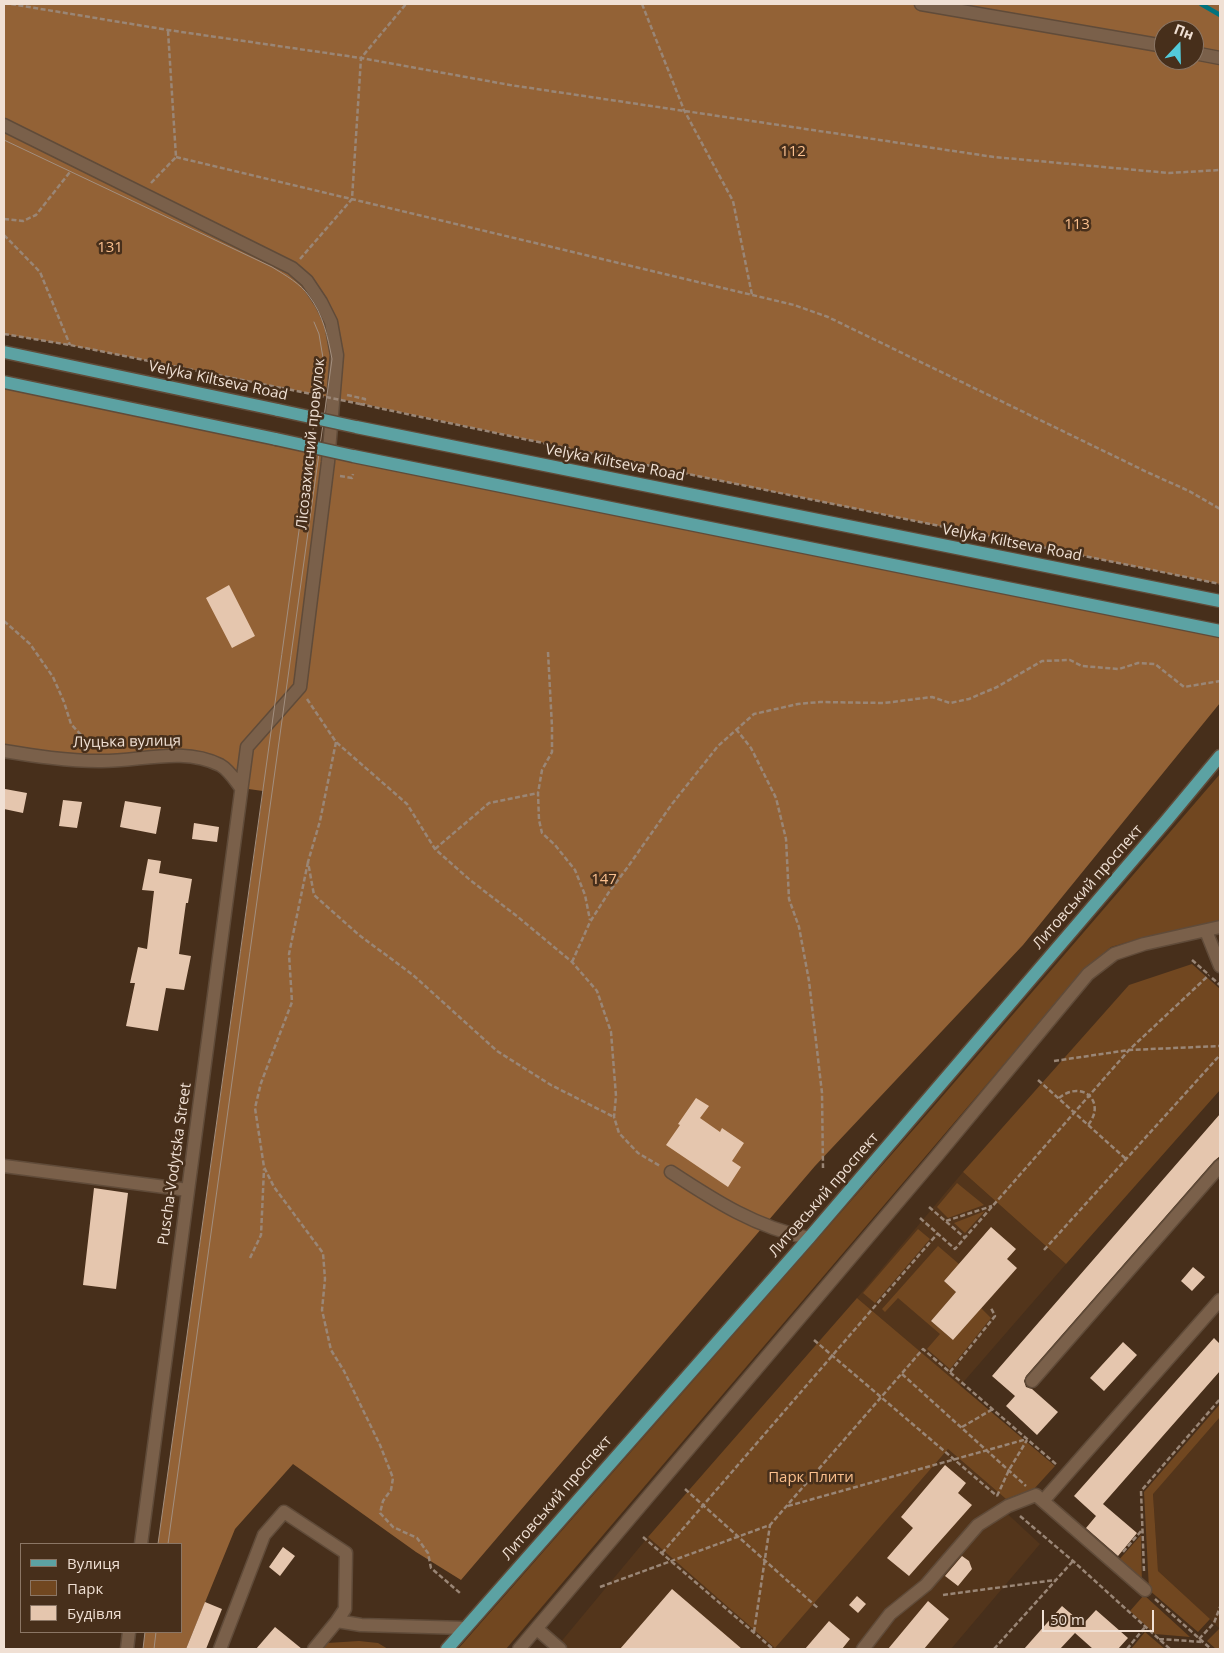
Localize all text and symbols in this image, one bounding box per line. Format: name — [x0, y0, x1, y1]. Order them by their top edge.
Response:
text: Пн — [1172, 19, 1197, 44]
north arrow — [1154, 20, 1204, 70]
park label: 112 — [780, 143, 806, 161]
park label: 113 — [1064, 216, 1090, 234]
park label: 131 — [97, 239, 123, 257]
street label: Velyka Kiltseva Road — [147, 357, 289, 405]
street label: Лісозахисний провулок — [293, 357, 329, 531]
street label: Velyka Kiltseva Road — [544, 441, 686, 485]
street label: Velyka Kiltseva Road — [941, 521, 1083, 565]
street label: Луцька вулиця — [73, 732, 181, 752]
street label: Литовський проспект — [1029, 821, 1147, 953]
park label: 147 — [591, 871, 617, 889]
street label: Puscha-Vodytska Street — [155, 1082, 195, 1246]
street label: Литовський проспект — [765, 1129, 883, 1261]
street label: Литовський проспект — [498, 1432, 616, 1564]
park label: Парк Плити — [768, 1469, 854, 1487]
legend — [20, 1543, 182, 1633]
text: Вулиця — [67, 1553, 120, 1573]
text: Парк — [67, 1578, 103, 1598]
scale bar — [1044, 1600, 1156, 1632]
text: Будівля — [67, 1603, 122, 1623]
text: 50 m — [1050, 1609, 1085, 1629]

